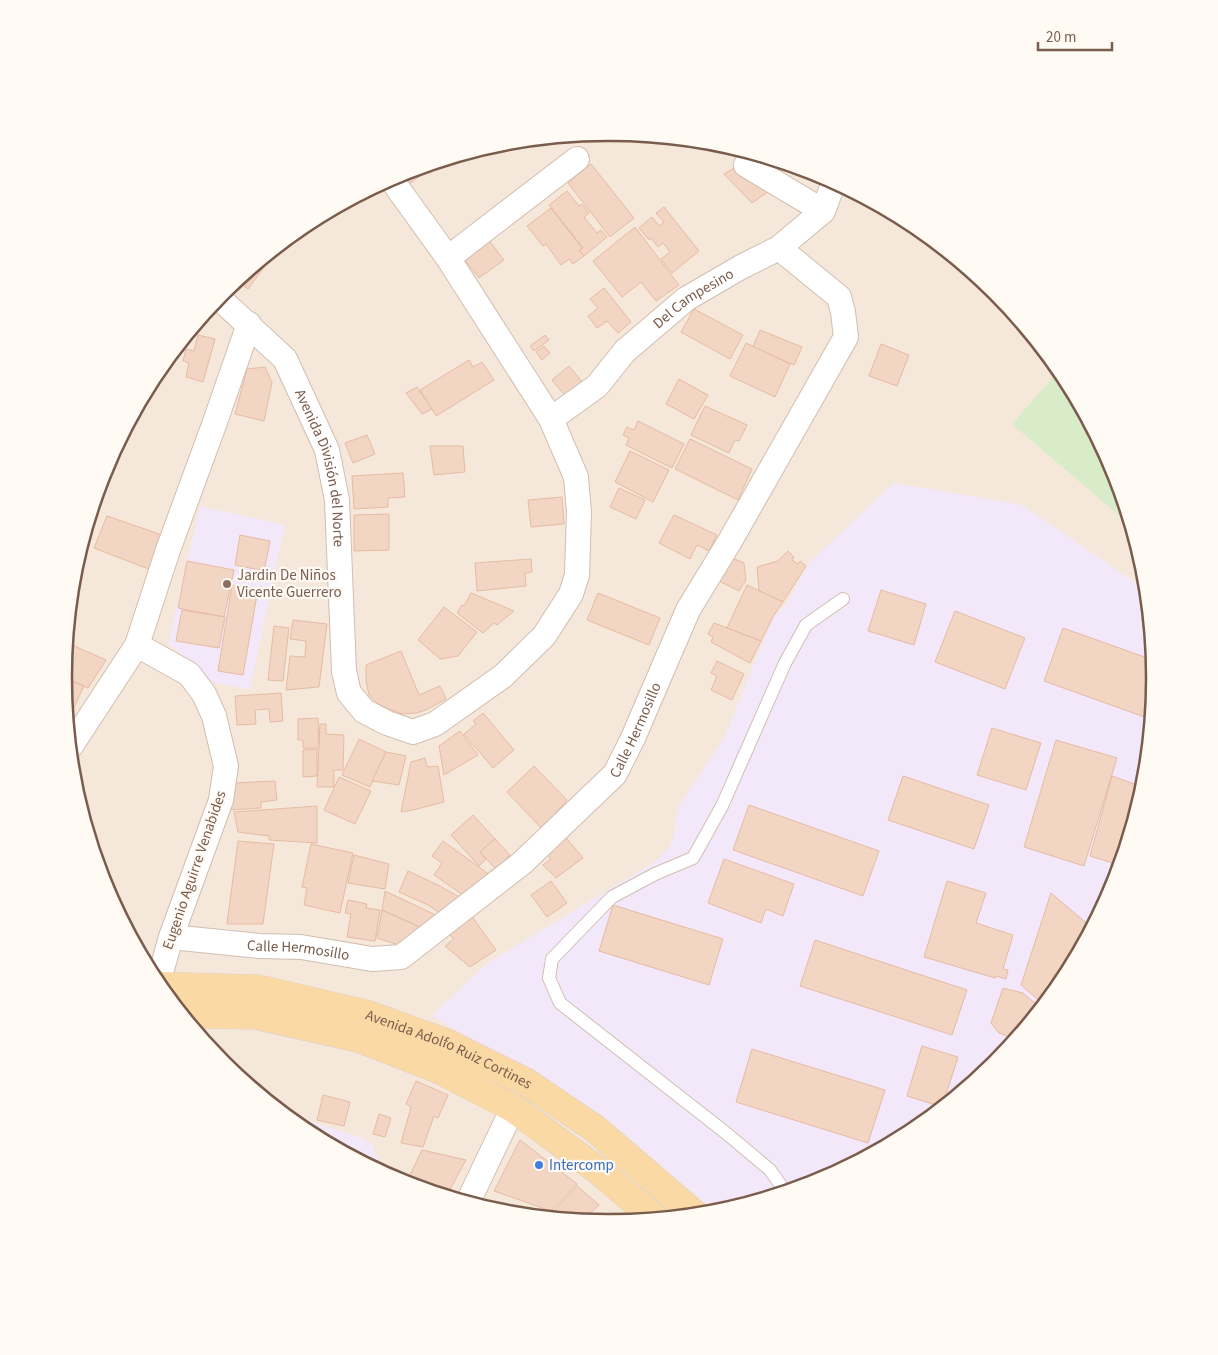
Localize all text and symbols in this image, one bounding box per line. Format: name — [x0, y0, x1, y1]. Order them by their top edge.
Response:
scale bar — [1038, 20, 1112, 52]
text: 20 m — [1046, 27, 1076, 48]
street label: Del Campesino — [649, 263, 738, 334]
street label: Avenida División del Norte — [289, 386, 349, 547]
place label: Jardin De Niños Vicente Guerrero — [237, 565, 342, 603]
marker: Jardin De Niños Vicente Guerrero — [221, 578, 233, 590]
street label: Calle Hermosillo — [605, 679, 667, 782]
street label: Eugenio Aguirre Venabides — [157, 788, 232, 952]
street label: Calle Hermosillo — [246, 935, 351, 966]
street label: Avenida Adolfo Ruiz Cortines — [362, 1005, 536, 1094]
place label: Intercomp — [549, 1155, 614, 1176]
marker: Intercomp — [533, 1159, 545, 1171]

